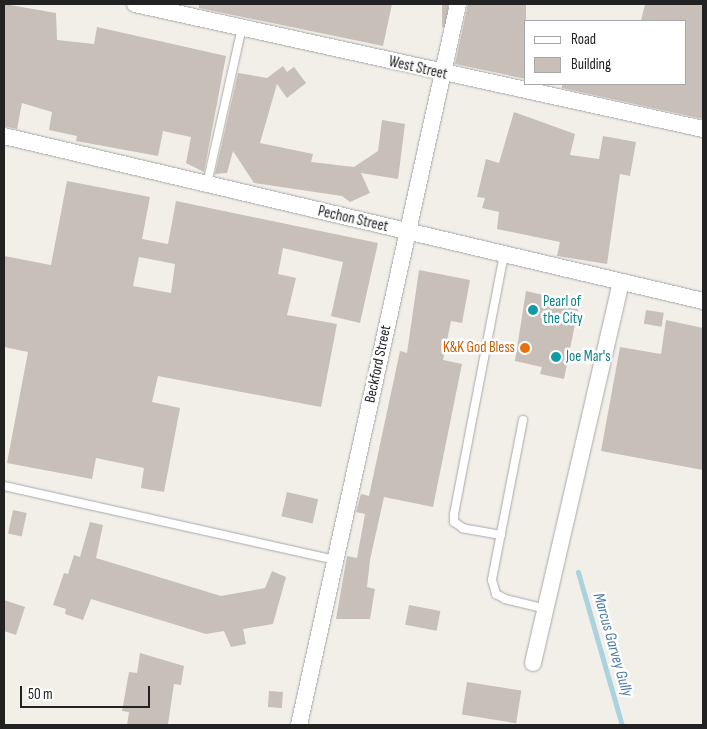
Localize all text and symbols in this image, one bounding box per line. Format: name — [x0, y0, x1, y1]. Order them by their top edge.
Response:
legend — [524, 20, 687, 85]
text: Road — [571, 30, 596, 49]
street label: West Street — [387, 53, 449, 83]
text: Building — [571, 55, 611, 74]
street label: Pechon Street — [316, 202, 390, 236]
place label: Pearl of the City — [543, 292, 583, 327]
marker: Pearl of the City — [527, 304, 539, 316]
street label: Beckford Street — [361, 323, 395, 405]
place label: K&K God Bless — [443, 339, 515, 357]
marker: K&K God Bless — [519, 342, 531, 354]
place label: Joe Mar's — [566, 348, 611, 366]
marker: Joe Mar's — [550, 351, 562, 363]
water label: Marcus Garvey Gully — [588, 591, 636, 699]
scale bar — [22, 676, 152, 708]
text: 50 m — [28, 685, 53, 704]

